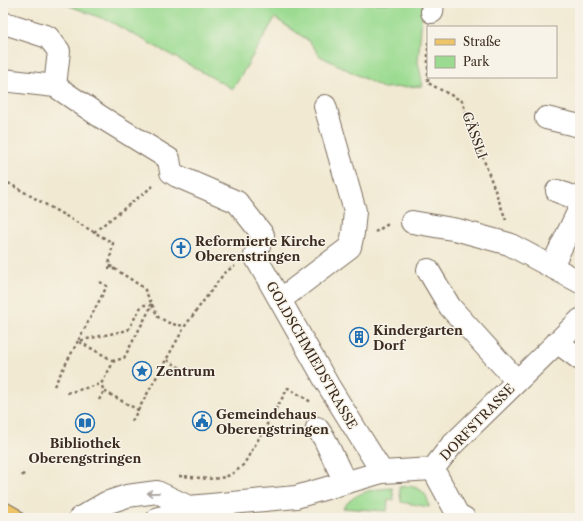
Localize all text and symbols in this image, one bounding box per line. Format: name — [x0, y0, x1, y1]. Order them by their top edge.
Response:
legend — [427, 26, 557, 78]
text: Straße — [463, 34, 501, 49]
text: Park — [463, 54, 490, 69]
street label: GÄSSLI — [459, 109, 491, 161]
place label: Reformierte Kirche Oberenstringen — [195, 233, 326, 264]
church icon: Reformierte Kirche Oberenstringen — [170, 237, 192, 259]
street label: GOLDSCHMIEDSTRASSE — [263, 278, 361, 432]
place label: Kindergarten Dorf — [373, 322, 463, 353]
building icon: Kindergarten Dorf — [348, 326, 370, 348]
place icon: Zentrum — [131, 360, 153, 382]
place label: Zentrum — [156, 363, 215, 379]
street label: DORFSTRASSE — [436, 380, 518, 464]
place label: Gemeindehaus Oberengstringen — [216, 406, 329, 437]
public building icon: Gemeindehaus Oberengstringen — [191, 410, 213, 432]
library icon: Bibliothek Oberengstringen — [74, 412, 96, 434]
place label: Bibliothek Oberengstringen — [29, 435, 142, 466]
one-way arrow — [147, 489, 160, 497]

